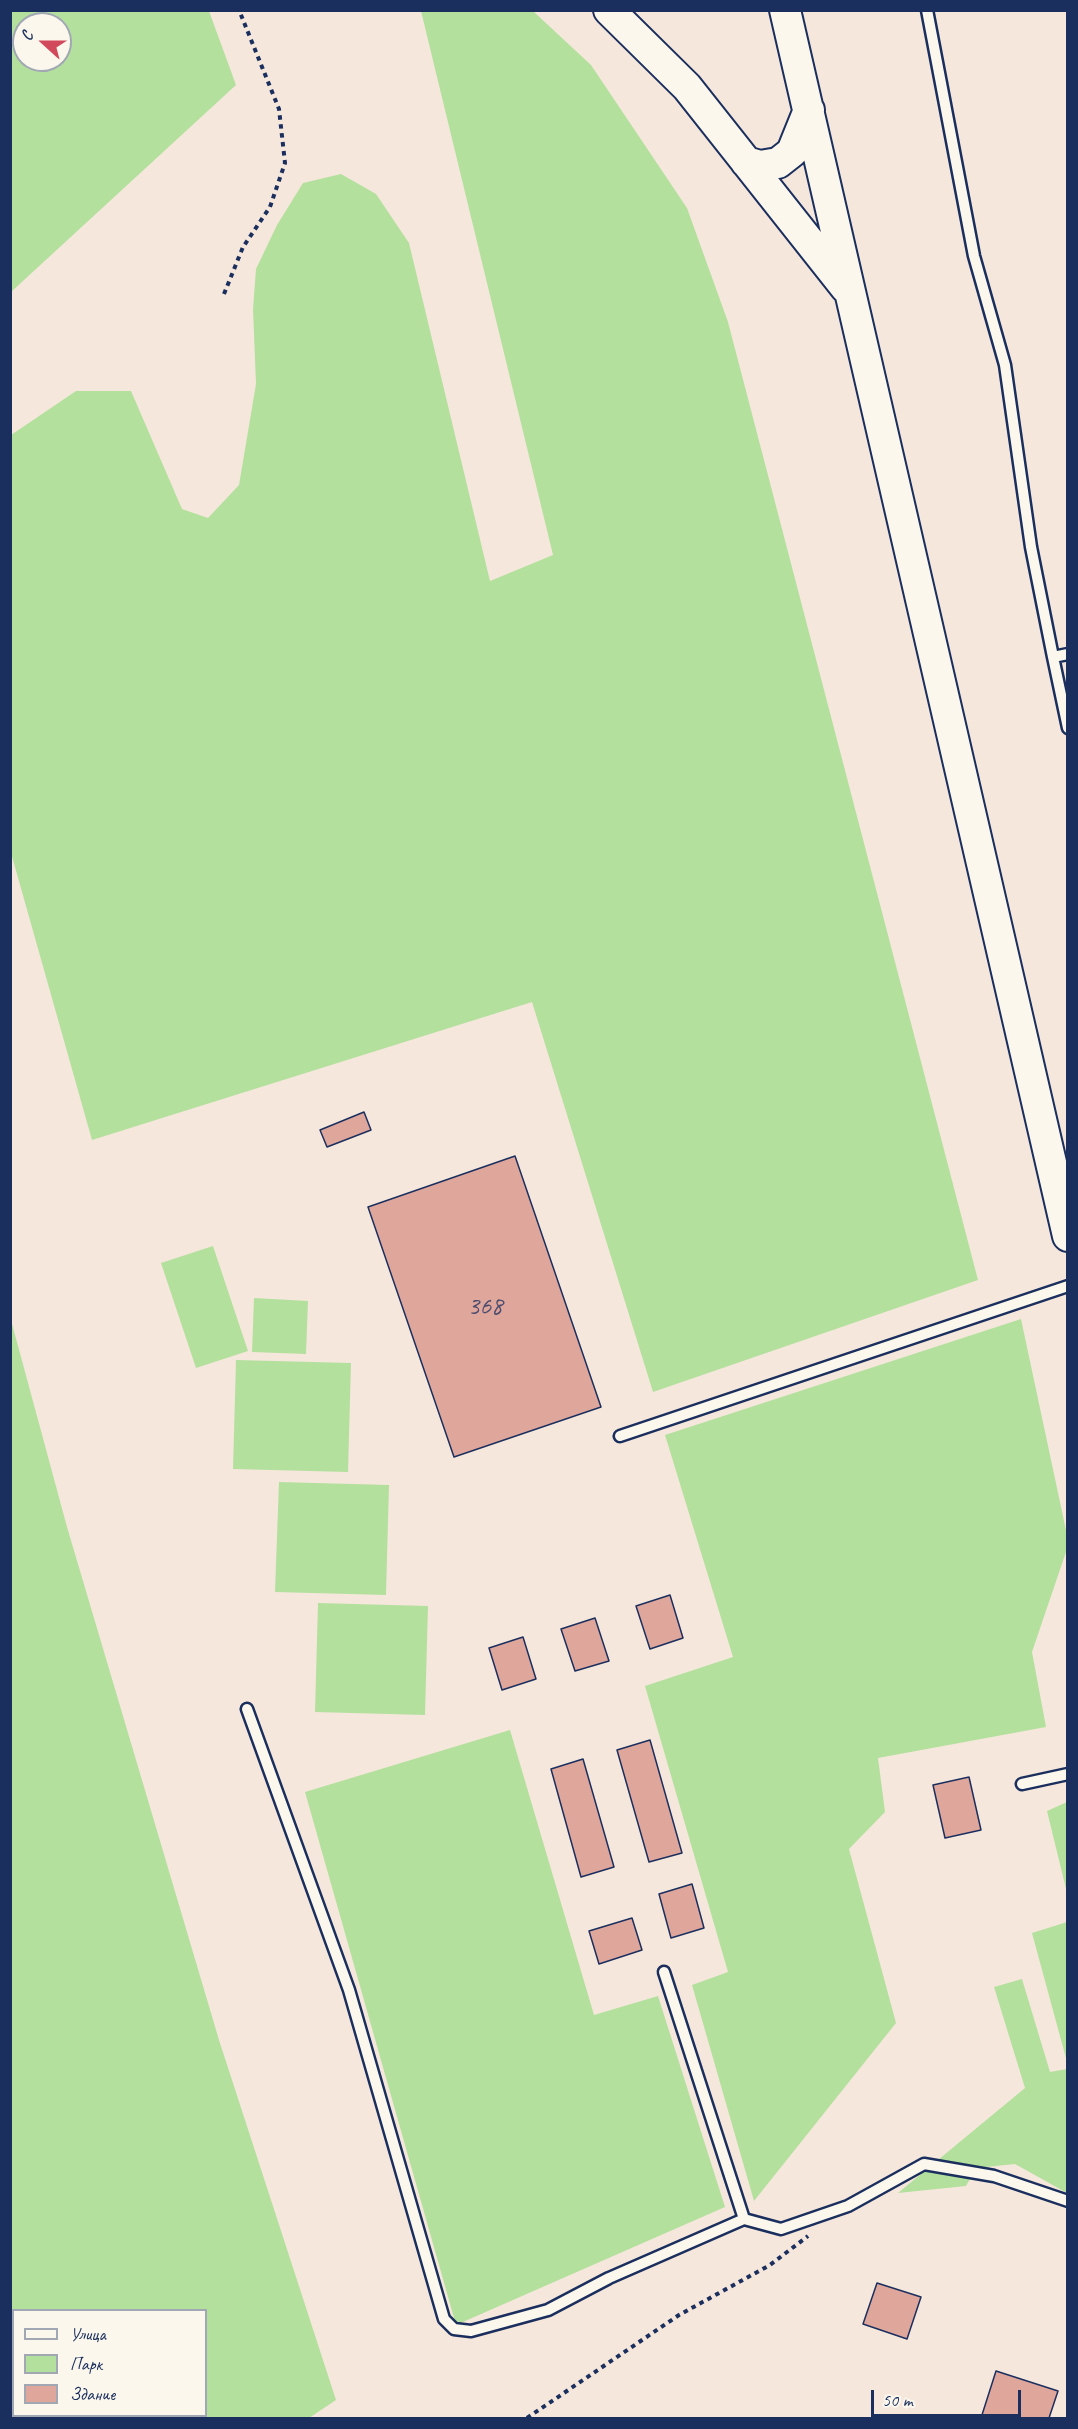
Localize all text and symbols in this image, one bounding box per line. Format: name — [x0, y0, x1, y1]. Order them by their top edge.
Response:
north arrow — [12, 12, 72, 72]
text: С — [16, 29, 38, 44]
house number: 368 — [467, 1291, 503, 1323]
legend — [12, 2309, 207, 2417]
text: Улица — [70, 2323, 106, 2345]
text: Парк — [70, 2353, 102, 2375]
scale bar — [874, 2378, 1024, 2416]
text: Здание — [70, 2383, 115, 2405]
text: 50 m — [882, 2389, 913, 2411]

